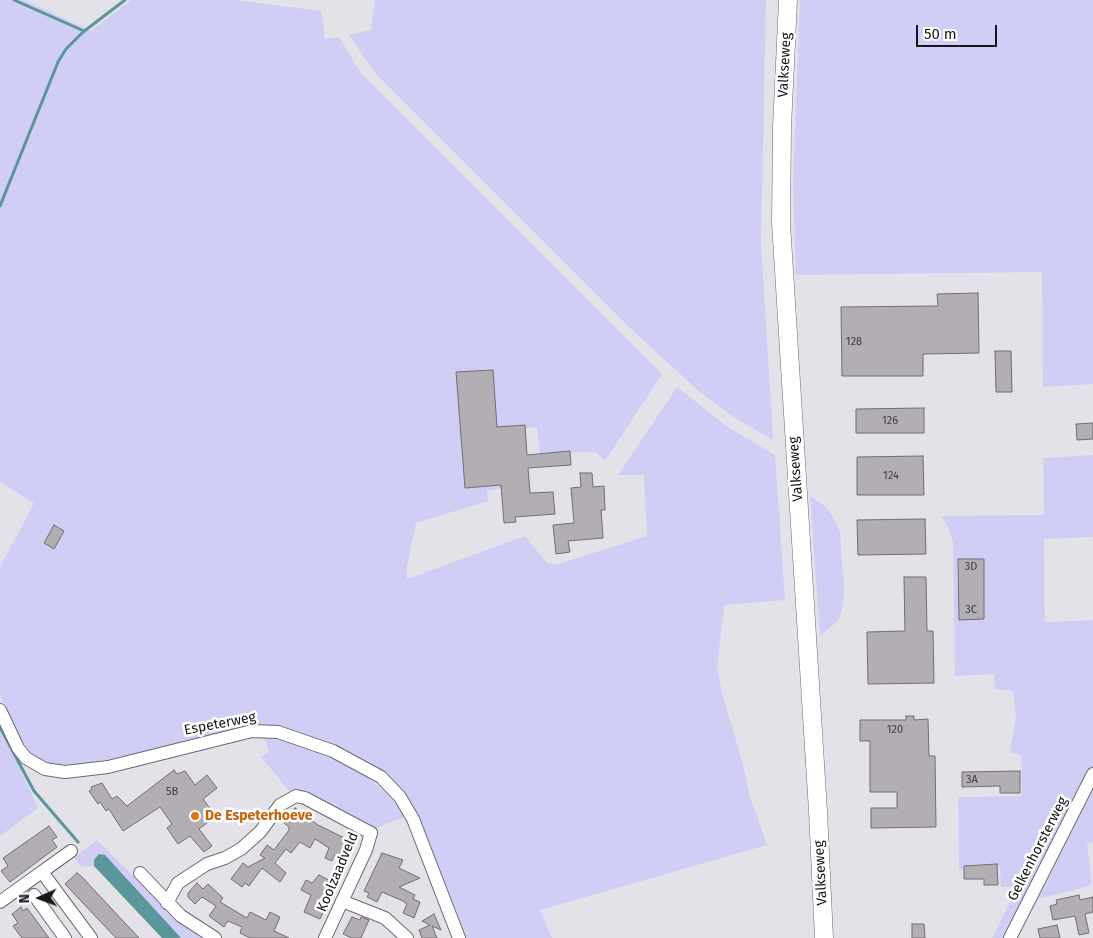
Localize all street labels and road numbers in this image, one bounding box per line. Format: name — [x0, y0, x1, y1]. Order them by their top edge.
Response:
street label: Valkseweg — [775, 32, 795, 98]
street label: Valkseweg — [785, 436, 807, 502]
street label: Espeterweg — [183, 709, 257, 739]
street label: Gelkenhorsterweg — [1005, 794, 1071, 904]
street label: Koolzaadveld — [314, 830, 362, 914]
street label: Valkseweg — [811, 840, 831, 906]

